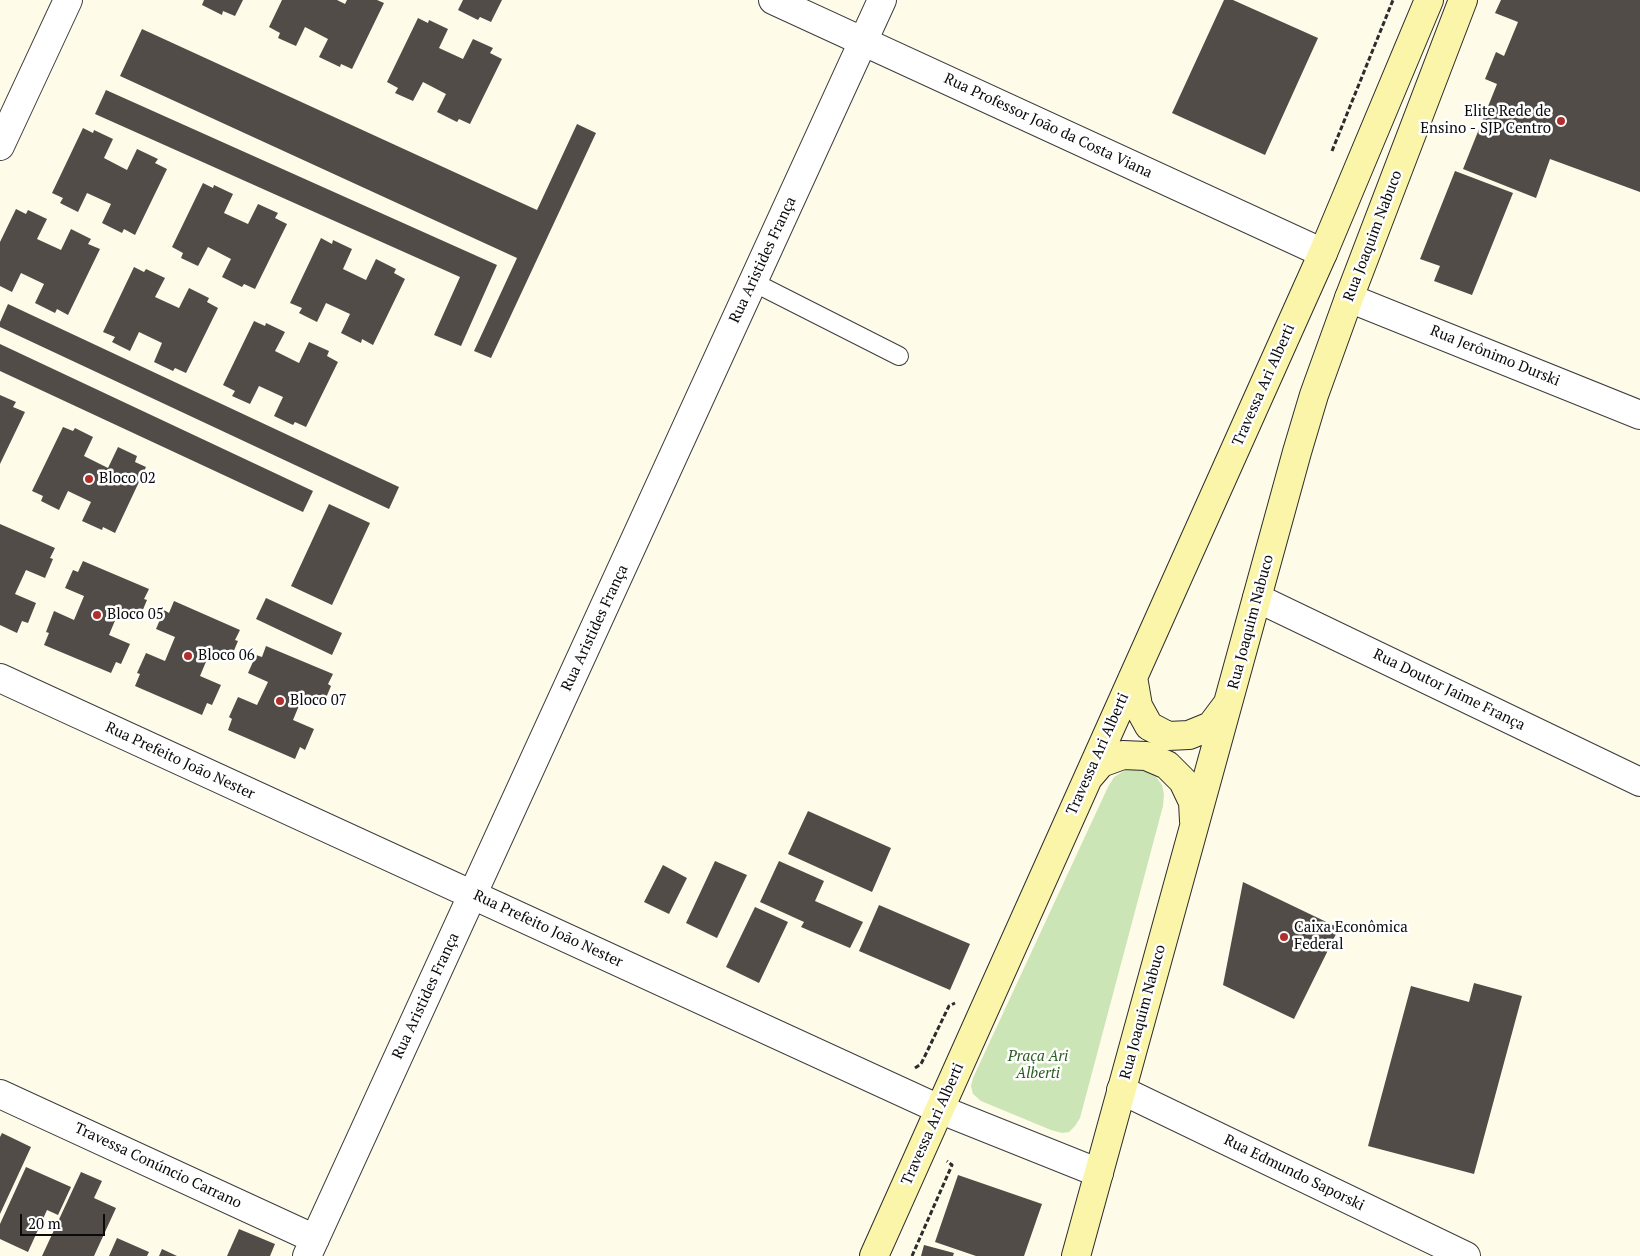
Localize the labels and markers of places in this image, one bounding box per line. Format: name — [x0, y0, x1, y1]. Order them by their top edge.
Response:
place label: Elite Rede de Ensino - SJP Centro — [1420, 103, 1551, 138]
marker: Elite Rede de Ensino - SJP Centro — [1555, 115, 1567, 127]
place label: Bloco 02 — [99, 470, 156, 488]
marker: Bloco 02 — [83, 473, 95, 485]
place label: Bloco 05 — [107, 606, 164, 624]
marker: Bloco 05 — [91, 609, 103, 621]
place label: Bloco 06 — [198, 647, 255, 665]
marker: Bloco 06 — [182, 650, 194, 662]
place label: Bloco 07 — [290, 692, 347, 710]
marker: Bloco 07 — [274, 695, 286, 707]
place label: Caixa Econômica Federal — [1294, 919, 1408, 954]
marker: Caixa Econômica Federal — [1278, 931, 1290, 943]

